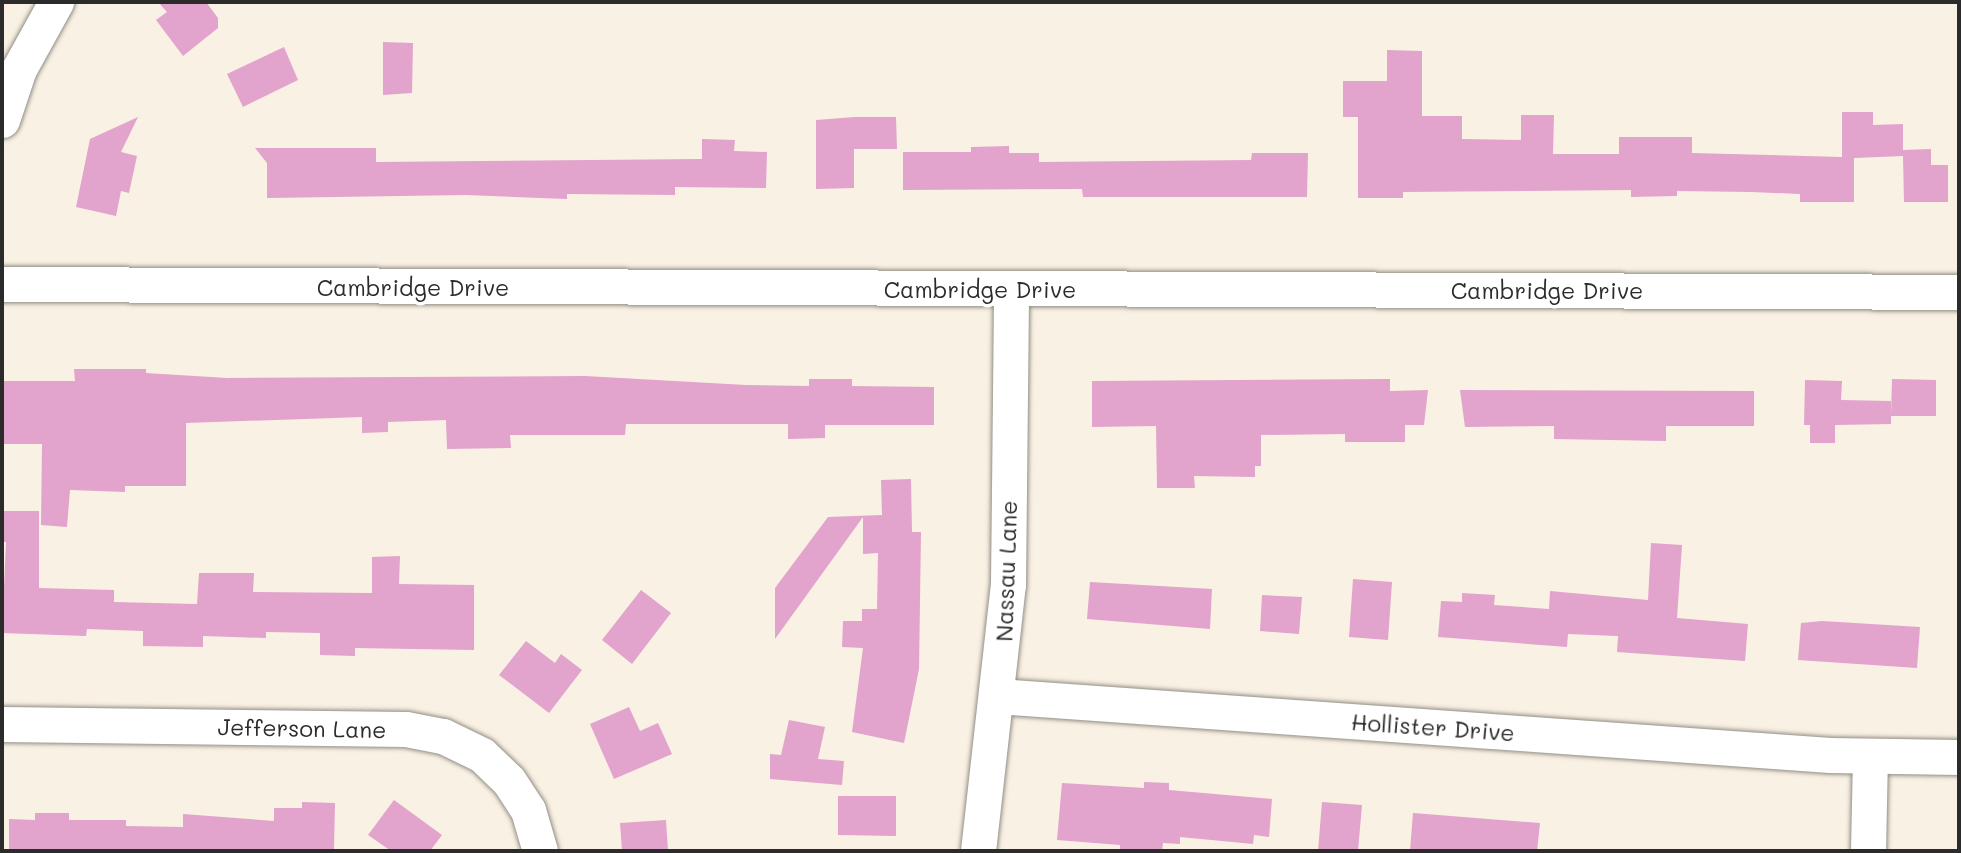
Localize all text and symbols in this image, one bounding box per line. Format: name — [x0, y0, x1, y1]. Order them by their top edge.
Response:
street label: Cambridge Drive — [317, 273, 509, 301]
street label: Cambridge Drive — [884, 275, 1076, 303]
street label: Cambridge Drive — [1451, 276, 1643, 304]
street label: Nassau Lane — [990, 500, 1022, 642]
street label: Hollister Drive — [1350, 708, 1516, 746]
street label: Jefferson Lane — [217, 713, 387, 743]

